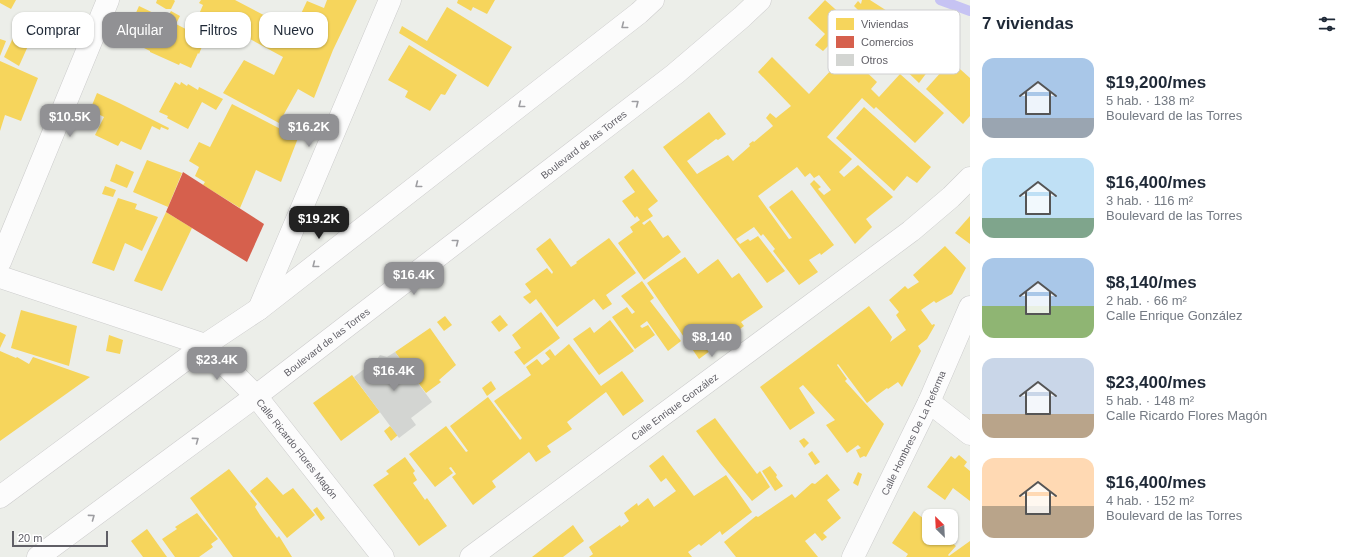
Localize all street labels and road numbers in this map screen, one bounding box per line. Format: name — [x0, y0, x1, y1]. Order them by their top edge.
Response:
street label: Boulevard de las Torres — [539, 108, 629, 181]
street label: Boulevard de las Torres — [282, 306, 372, 379]
street label: Calle Hombres De La Reforma — [879, 369, 948, 497]
street label: Calle Enrique González — [629, 371, 720, 443]
street label: Calle Ricardo Flores Magón — [254, 397, 340, 501]

